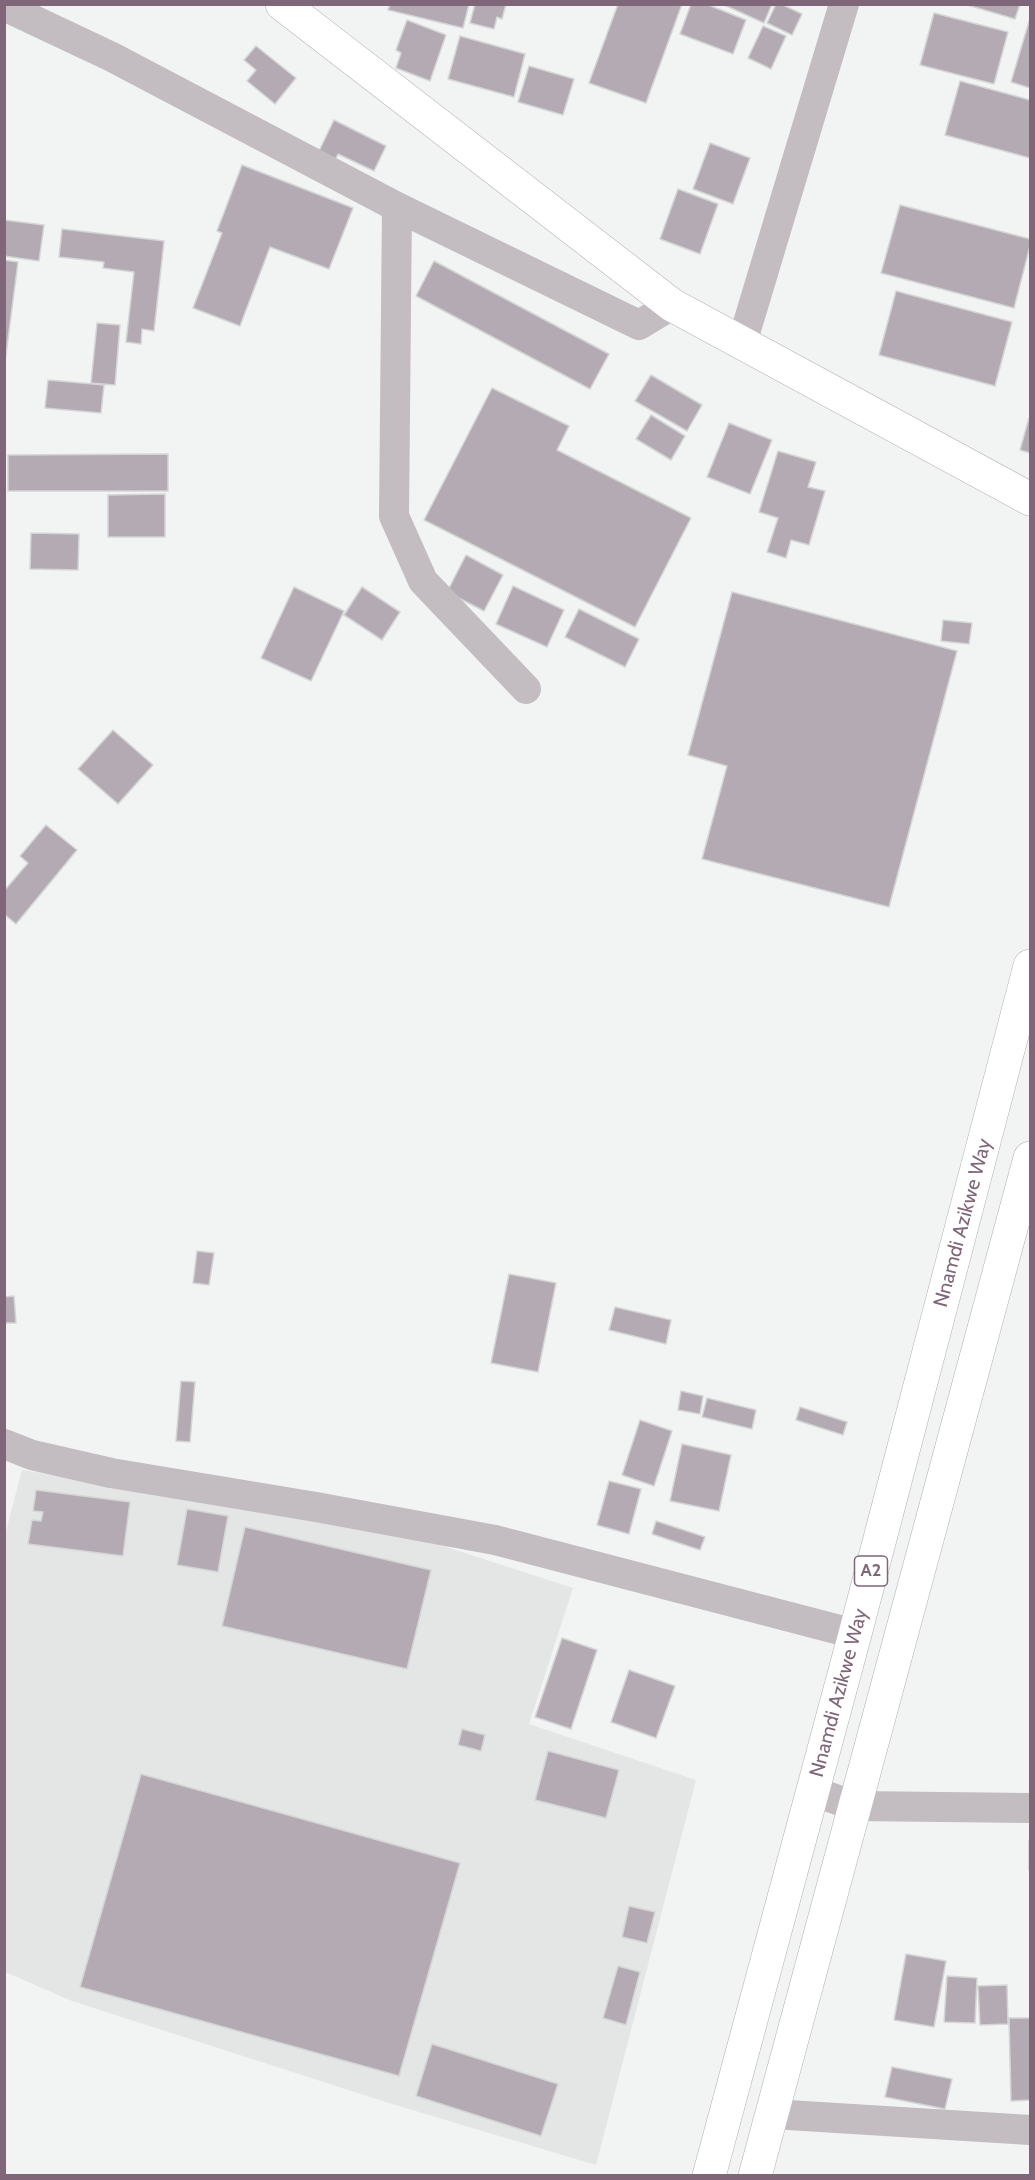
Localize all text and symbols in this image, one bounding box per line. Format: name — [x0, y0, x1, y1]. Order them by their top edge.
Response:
street label: Nnamdi Azikwe Way — [929, 1136, 997, 1310]
road number: A2 — [854, 1556, 888, 1586]
street label: Nnamdi Azikwe Way — [805, 1606, 873, 1780]

